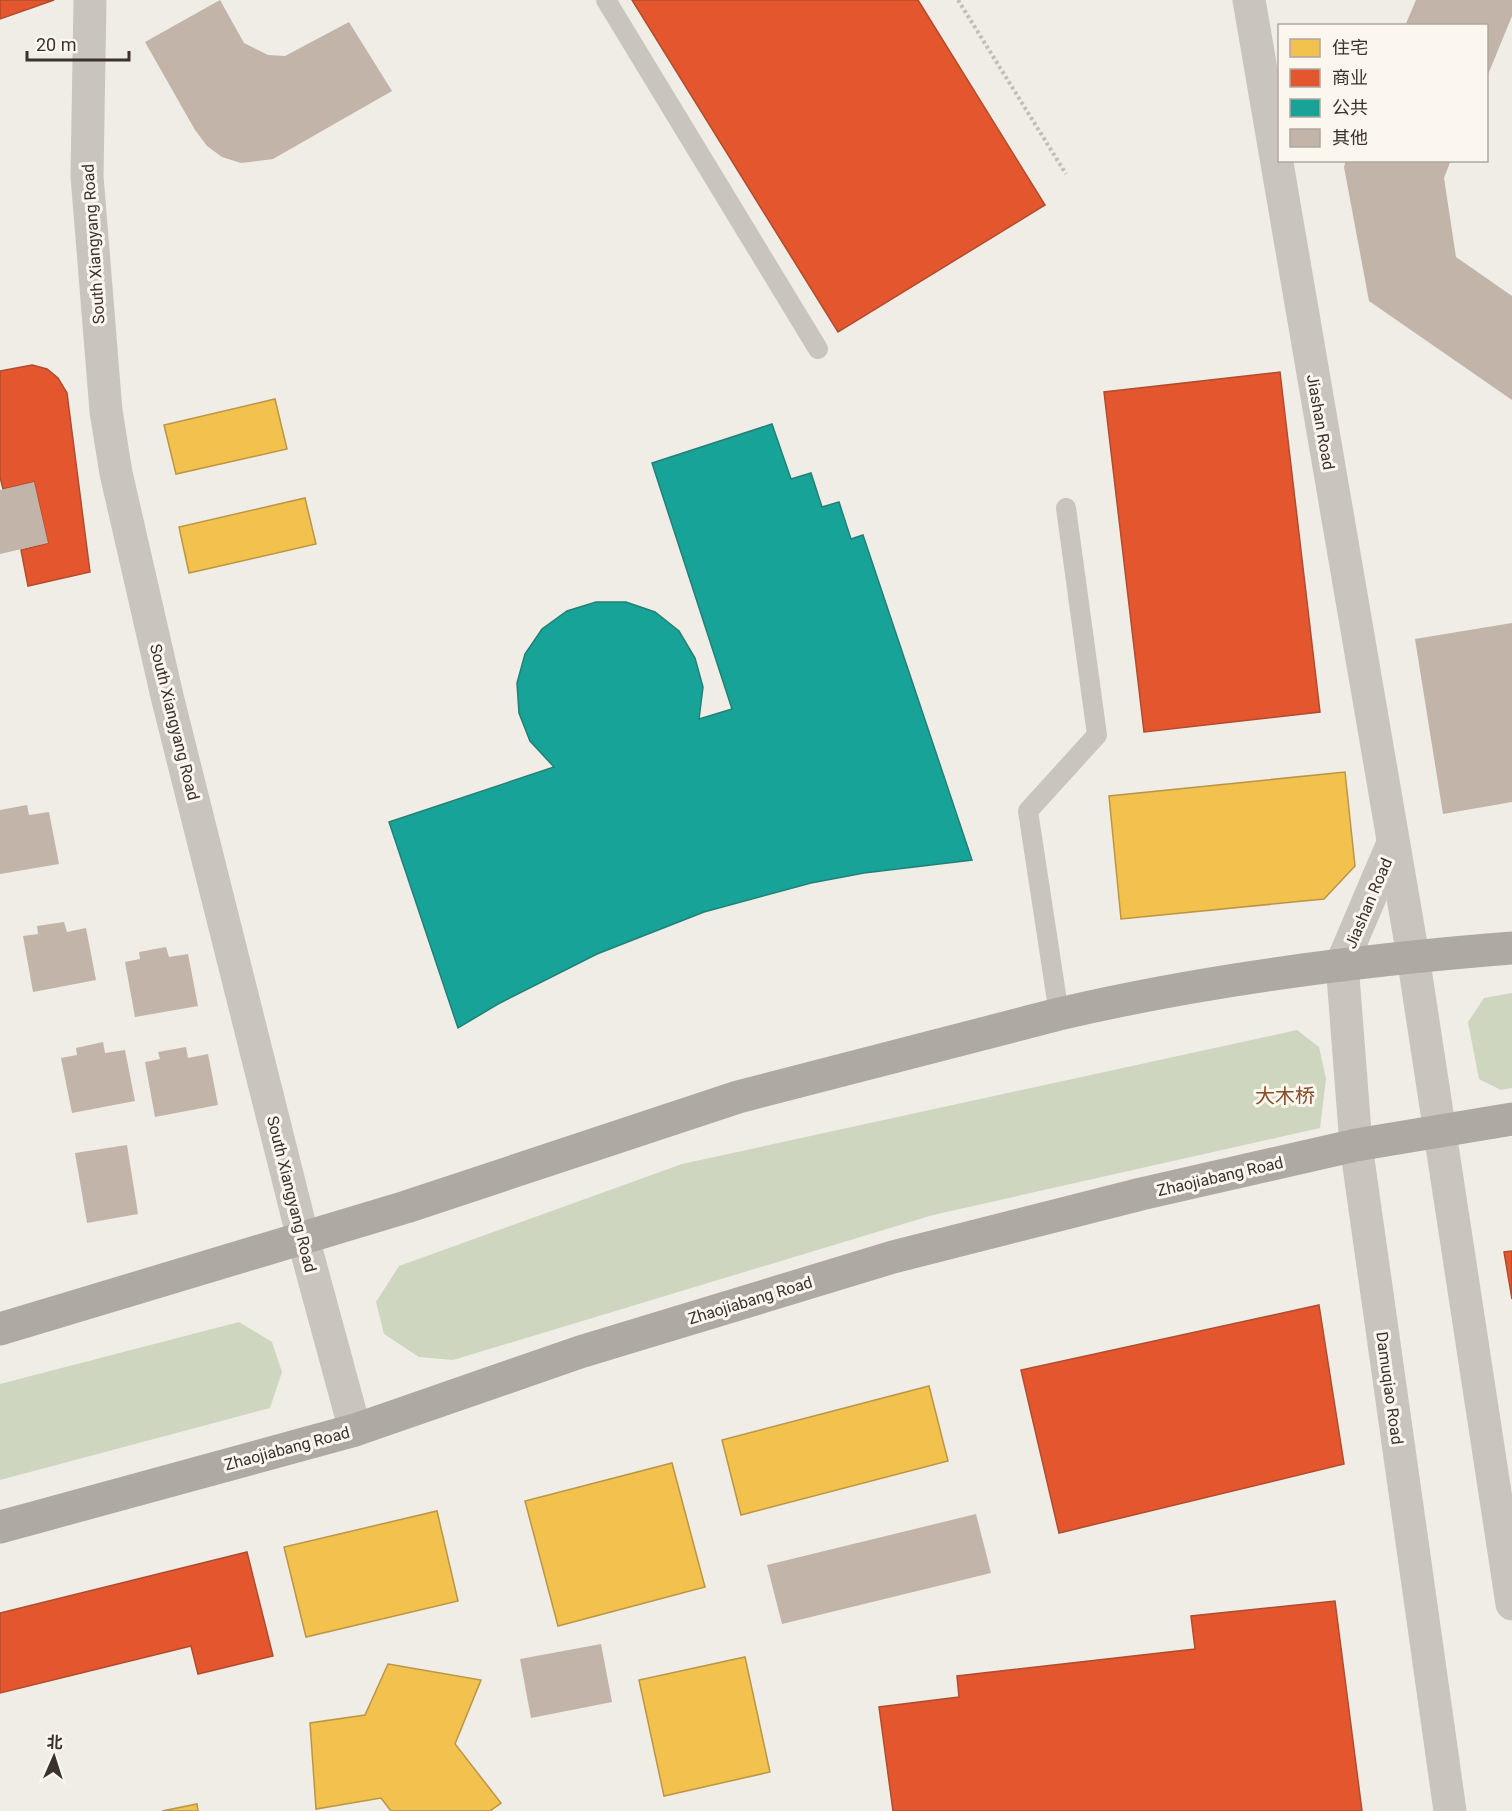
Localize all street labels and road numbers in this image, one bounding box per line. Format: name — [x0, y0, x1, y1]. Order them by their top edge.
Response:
street label: South Xiangyang Road — [78, 163, 109, 325]
street label: Jiashan Road — [1303, 373, 1338, 471]
street label: South Xiangyang Road — [146, 642, 203, 802]
street label: Jiashan Road — [1341, 855, 1396, 951]
street label: South Xiangyang Road — [263, 1114, 320, 1274]
street label: Zhaojiabang Road — [1155, 1153, 1285, 1200]
street label: Zhaojiabang Road — [686, 1273, 815, 1328]
street label: Damuqiao Road — [1372, 1331, 1407, 1446]
street label: Zhaojiabang Road — [222, 1423, 352, 1474]

